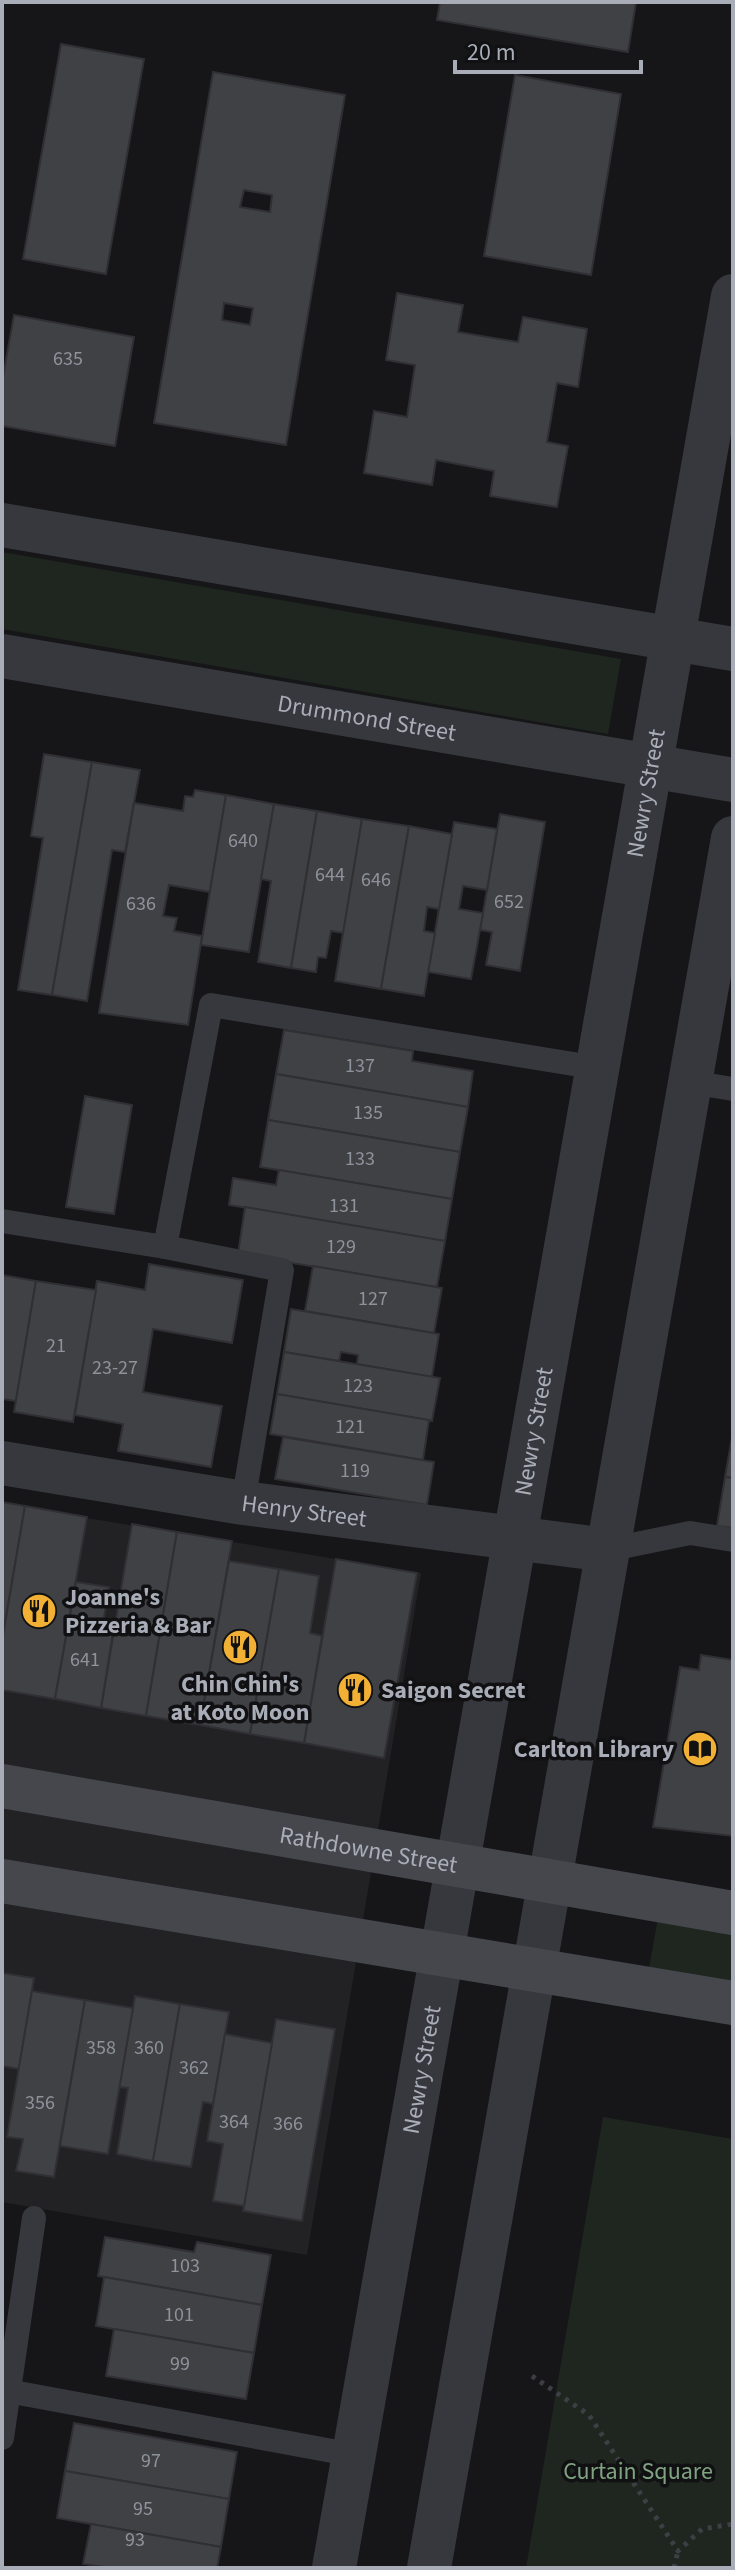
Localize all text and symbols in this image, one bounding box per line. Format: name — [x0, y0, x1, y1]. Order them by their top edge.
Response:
scale bar — [455, 24, 641, 74]
text: 20 m — [467, 35, 516, 70]
house number: 635 — [53, 345, 83, 373]
street label: Drummond Street — [275, 686, 459, 750]
street label: Newry Street — [617, 726, 674, 860]
house number: 640 — [228, 827, 258, 855]
house number: 644 — [315, 861, 345, 889]
house number: 646 — [361, 866, 391, 894]
house number: 652 — [494, 888, 524, 916]
house number: 636 — [126, 890, 156, 918]
house number: 137 — [345, 1052, 375, 1080]
house number: 135 — [353, 1099, 383, 1127]
house number: 133 — [345, 1145, 375, 1173]
house number: 131 — [329, 1192, 359, 1220]
house number: 129 — [326, 1233, 356, 1261]
house number: 127 — [358, 1285, 388, 1313]
house number: 21 — [46, 1332, 66, 1360]
house number: 23-27 — [92, 1354, 138, 1382]
street label: Newry Street — [505, 1364, 562, 1498]
house number: 123 — [343, 1372, 373, 1400]
house number: 121 — [335, 1413, 365, 1441]
house number: 119 — [340, 1457, 370, 1485]
street label: Henry Street — [240, 1485, 369, 1536]
place label: Joanne's Pizzeria & Bar — [65, 1580, 212, 1643]
restaurant icon: Joanne's Pizzeria & Bar — [20, 1592, 58, 1630]
restaurant icon: Chin Chin's at Koto Moon — [221, 1628, 259, 1666]
house number: 641 — [70, 1646, 100, 1674]
place label: Chin Chin's at Koto Moon — [171, 1667, 309, 1730]
restaurant icon: Saigon Secret — [336, 1671, 374, 1709]
place label: Saigon Secret — [381, 1673, 526, 1708]
library icon: Carlton Library — [681, 1730, 719, 1768]
place label: Carlton Library — [514, 1732, 674, 1767]
street label: Rathdowne Street — [277, 1817, 460, 1882]
street label: Newry Street — [393, 2003, 450, 2137]
house number: 358 — [86, 2034, 116, 2062]
house number: 360 — [134, 2034, 164, 2062]
house number: 362 — [179, 2054, 209, 2082]
house number: 356 — [25, 2089, 55, 2117]
house number: 364 — [219, 2108, 249, 2136]
house number: 366 — [273, 2110, 303, 2138]
house number: 103 — [170, 2252, 200, 2280]
house number: 101 — [164, 2301, 194, 2329]
house number: 99 — [170, 2350, 190, 2378]
house number: 97 — [141, 2447, 161, 2475]
park label: Curtain Square — [563, 2454, 713, 2489]
house number: 95 — [133, 2495, 153, 2523]
house number: 93 — [125, 2526, 145, 2554]

